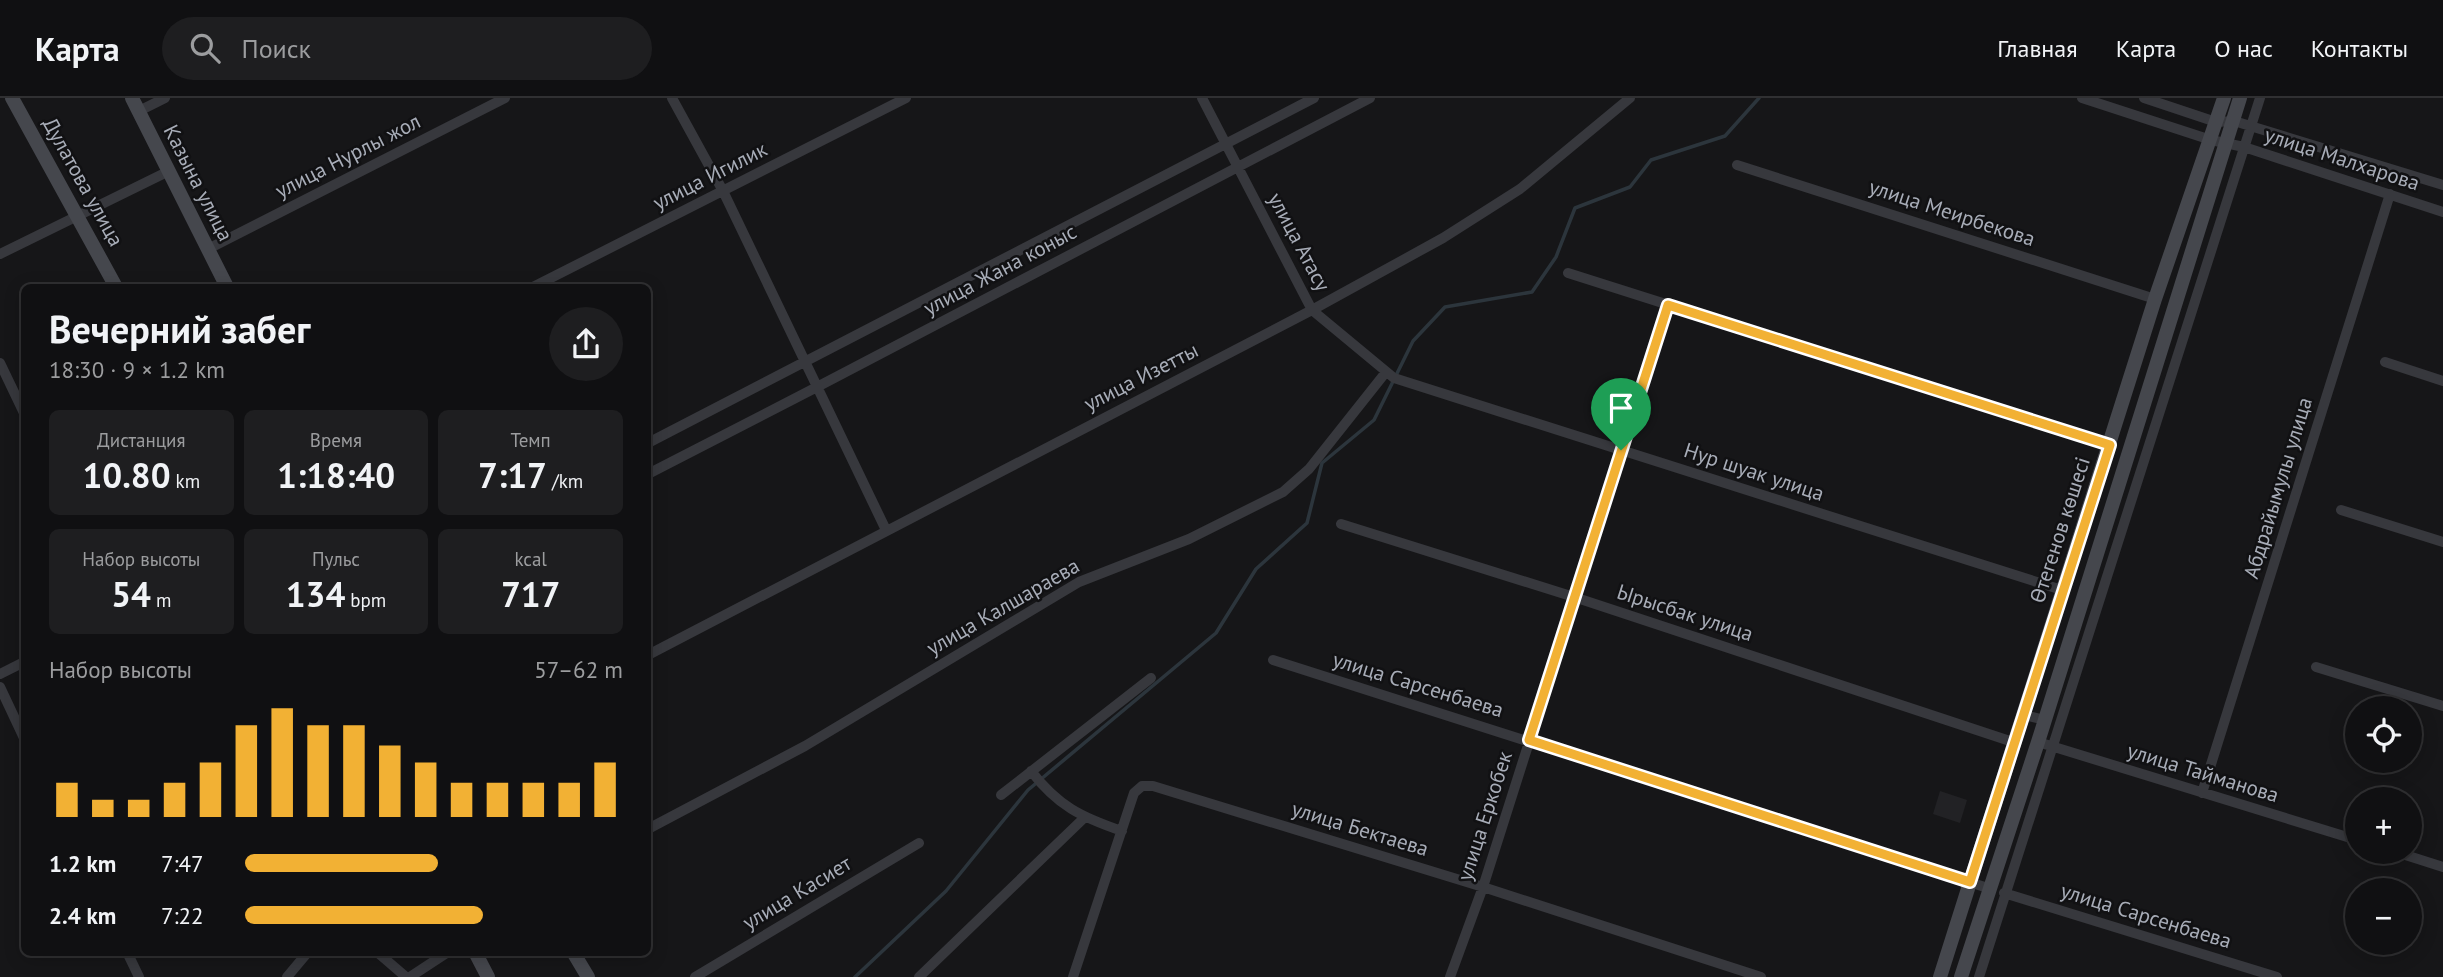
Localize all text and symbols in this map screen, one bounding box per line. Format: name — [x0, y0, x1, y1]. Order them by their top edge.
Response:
search box — [162, 17, 652, 80]
text: Карта — [35, 27, 120, 70]
icon: search — [186, 29, 224, 67]
text: Поиск — [242, 32, 311, 65]
text: Главная — [1997, 33, 2078, 64]
text: Карта — [2116, 33, 2176, 64]
text: О нас — [2214, 33, 2273, 64]
text: Контакты — [2311, 33, 2408, 64]
street label: улица Нурлы жол — [271, 107, 425, 204]
street label: Дулатова улица — [37, 113, 130, 251]
street label: Казына улица — [158, 120, 239, 246]
street label: улица Малхарова — [2261, 121, 2423, 196]
street label: улица Игилик — [648, 135, 771, 216]
street label: улица Меирбекова — [1866, 173, 2039, 252]
street label: улица Атасу — [1262, 188, 1337, 296]
street label: улица Жана коныс — [919, 218, 1081, 321]
text: Вечерний забег — [49, 304, 310, 353]
button: share — [549, 307, 623, 381]
street label: улица Изетты — [1079, 336, 1202, 417]
text: 18:30 · 9 × 1.2 km — [49, 355, 225, 384]
pin — [1591, 378, 1651, 450]
icon: arrive — [1602, 389, 1640, 427]
street label: Абдрайымулы улица — [2237, 394, 2318, 582]
text: Дистанция — [97, 428, 186, 452]
text: Время — [310, 428, 362, 452]
text: Темп — [511, 428, 551, 452]
street label: Нур шуак улица — [1681, 436, 1828, 507]
text: 10.80 — [83, 452, 171, 498]
text: 1:18:40 — [277, 452, 395, 498]
text: 7:17 — [478, 452, 547, 498]
street label: Өтегенов көшесі — [2023, 453, 2096, 606]
text: km — [171, 469, 200, 493]
text: /km — [547, 469, 583, 493]
text: Набор высоты — [82, 547, 200, 571]
text: Пульс — [312, 547, 360, 571]
text: kcal — [514, 547, 547, 571]
street label: улица Калшараева — [921, 552, 1084, 661]
text: 54 — [111, 571, 151, 617]
text: 134 — [286, 571, 345, 617]
text: 717 — [501, 571, 560, 617]
street label: Ырысбак улица — [1614, 578, 1757, 647]
text: m — [151, 588, 171, 612]
text: bpm — [345, 588, 386, 612]
street label: улица Сарсенбаева — [1330, 646, 1507, 723]
text: Набор высоты — [49, 655, 192, 684]
text: 57–62 m — [534, 655, 623, 684]
map controls — [2345, 696, 2422, 955]
button: locate — [2345, 696, 2422, 773]
street label: улица Тайманова — [2124, 737, 2282, 808]
street label: улица Еркобек — [1451, 748, 1518, 884]
button: + — [2345, 787, 2422, 864]
street label: улица Бектаева — [1288, 795, 1432, 862]
text: 1.2 km — [49, 849, 116, 878]
text: 7:47 — [161, 849, 204, 878]
street label: улица Касиет — [737, 849, 857, 936]
street label: улица Сарсенбаева — [2058, 877, 2235, 954]
button: − — [2345, 878, 2422, 955]
text: 2.4 km — [49, 901, 116, 930]
text: 7:22 — [161, 901, 204, 930]

